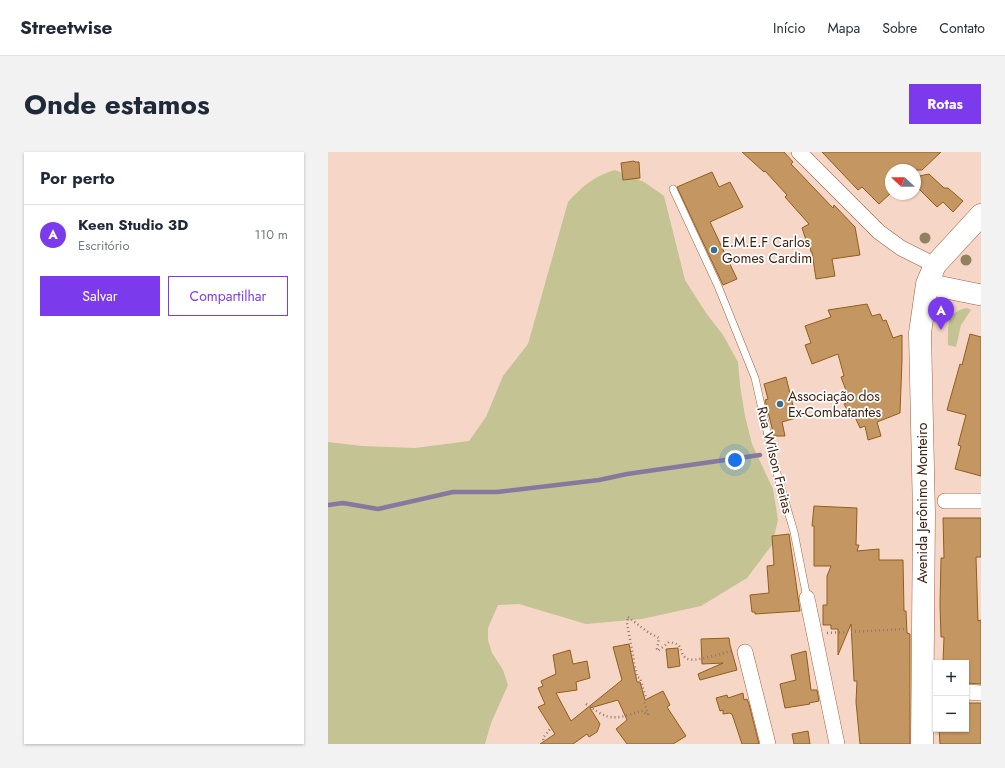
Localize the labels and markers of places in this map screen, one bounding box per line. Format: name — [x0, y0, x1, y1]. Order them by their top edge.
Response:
place label: E.M.E.F Carlos Gomes Cardim — [722, 232, 812, 268]
marker: E.M.E.F Carlos Gomes Cardim — [709, 245, 719, 255]
pin: A — [928, 297, 954, 330]
place label: Associação dos Ex-Combatantes — [788, 386, 881, 422]
marker: Associação dos Ex-Combatantes — [775, 399, 785, 409]

